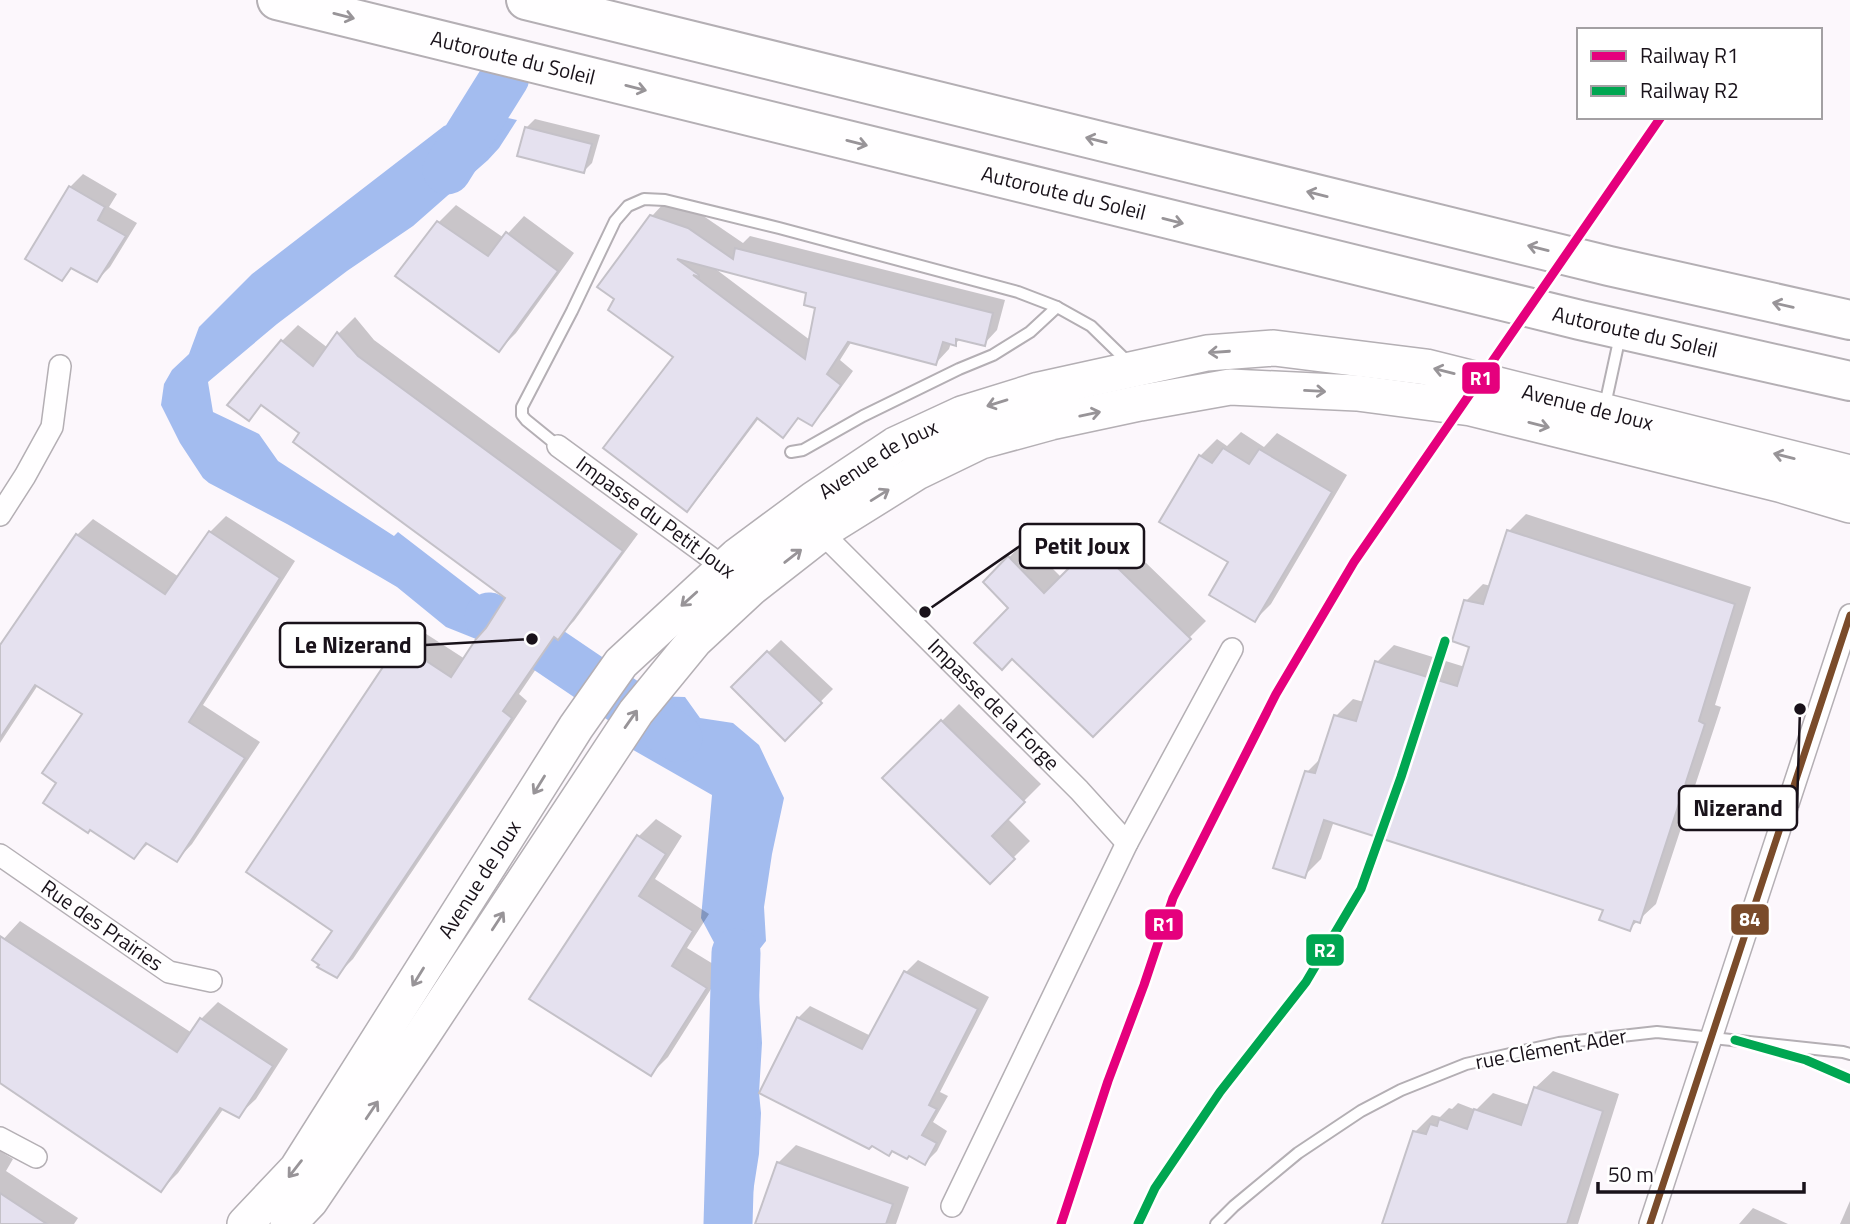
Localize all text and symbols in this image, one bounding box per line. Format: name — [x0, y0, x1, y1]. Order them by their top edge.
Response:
one-way arrow — [332, 10, 354, 23]
street label: Autoroute du Soleil — [428, 21, 599, 93]
legend — [1577, 28, 1822, 119]
text: Railway R1 — [1640, 39, 1739, 71]
text: Railway R2 — [1640, 74, 1739, 106]
one-way arrow — [624, 82, 647, 95]
one-way arrow — [1085, 133, 1108, 146]
one-way arrow — [845, 137, 868, 150]
street label: Autoroute du Soleil — [978, 157, 1149, 228]
one-way arrow — [1306, 187, 1329, 200]
one-way arrow — [1161, 215, 1184, 228]
one-way arrow — [1527, 241, 1550, 254]
street label: Autoroute du Soleil — [1549, 297, 1721, 366]
one-way arrow — [1772, 298, 1795, 311]
one-way arrow — [1208, 346, 1231, 359]
line badge: R1 — [1461, 361, 1501, 395]
text: R1 — [1470, 363, 1492, 392]
one-way arrow — [1434, 364, 1456, 377]
street label: Avenue de Joux — [1519, 375, 1657, 438]
one-way arrow — [1303, 385, 1326, 398]
one-way arrow — [987, 397, 1009, 410]
one-way arrow — [1078, 406, 1101, 420]
street label: Avenue de Joux — [812, 410, 943, 507]
one-way arrow — [1527, 419, 1550, 432]
street label: Impasse du Petit Joux — [570, 447, 743, 586]
one-way arrow — [1773, 449, 1796, 462]
one-way arrow — [870, 488, 889, 503]
callout: Petit Joux — [1020, 524, 1144, 568]
text: Petit Joux — [1034, 528, 1130, 563]
one-way arrow — [783, 548, 801, 563]
one-way arrow — [680, 591, 698, 607]
callout: Le Nizerand — [280, 623, 425, 667]
text: Le Nizerand — [294, 627, 412, 662]
street label: Impasse de la Forge — [921, 630, 1068, 777]
one-way arrow — [624, 710, 638, 730]
one-way arrow — [532, 775, 547, 794]
callout: Nizerand — [1679, 786, 1797, 830]
text: Nizerand — [1693, 790, 1783, 825]
street label: Avenue de Joux — [429, 813, 529, 944]
street label: Rue des Prairies — [35, 871, 170, 978]
line badge: 84 — [1730, 903, 1770, 936]
text: 84 — [1739, 904, 1761, 933]
line badge: R1 — [1144, 908, 1184, 941]
text: R1 — [1153, 909, 1175, 938]
one-way arrow — [491, 911, 505, 931]
line badge: R2 — [1305, 933, 1345, 967]
text: R2 — [1314, 935, 1336, 964]
one-way arrow — [410, 967, 424, 987]
street label: rue Clément Ader — [1473, 1019, 1629, 1077]
one-way arrow — [364, 1101, 379, 1120]
scale bar — [1598, 1150, 1804, 1194]
text: 50 m — [1608, 1158, 1654, 1190]
one-way arrow — [288, 1160, 303, 1178]

